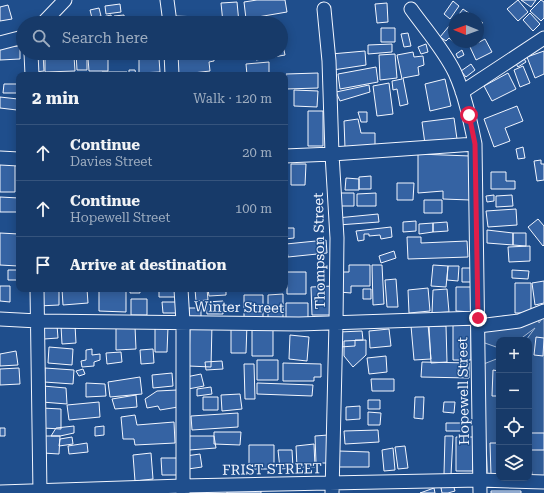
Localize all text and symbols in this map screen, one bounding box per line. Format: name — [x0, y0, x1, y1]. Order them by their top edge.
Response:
north arrow — [448, 12, 484, 48]
search box — [16, 16, 288, 60]
icon: search — [30, 27, 52, 49]
text: Search here — [62, 29, 148, 47]
text: 2 min — [32, 88, 79, 108]
text: Walk · 120 m — [193, 91, 272, 106]
route start — [460, 106, 478, 124]
text: Continue — [70, 136, 140, 154]
icon: ahead — [32, 142, 54, 164]
text: 20 m — [242, 145, 272, 160]
text: Davies Street — [70, 154, 152, 169]
text: Continue — [70, 192, 140, 210]
street label: Thompson Street — [310, 192, 328, 310]
icon: ahead — [32, 198, 54, 220]
text: 100 m — [235, 201, 272, 216]
text: Hopewell Street — [70, 210, 170, 225]
icon: arrive — [32, 254, 54, 276]
text: Arrive at destination — [70, 256, 226, 274]
street label: Winter Street — [194, 298, 284, 316]
route end — [469, 309, 487, 327]
street label: Hopewell Street — [454, 337, 472, 445]
map controls — [496, 337, 532, 481]
button: + — [496, 337, 532, 373]
button: − — [496, 373, 532, 409]
button: locate — [496, 409, 532, 445]
button: layers — [496, 445, 532, 481]
street label: FRIST STREET — [222, 460, 322, 478]

